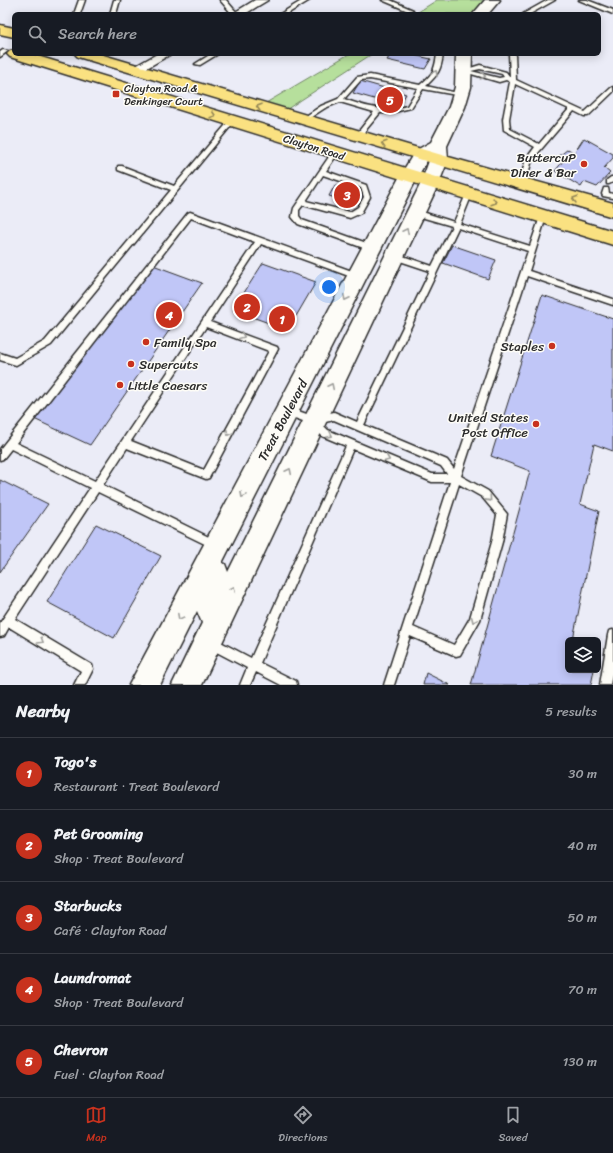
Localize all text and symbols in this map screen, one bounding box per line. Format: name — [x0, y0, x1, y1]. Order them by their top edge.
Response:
search box — [12, 12, 601, 56]
text: Search here — [58, 21, 137, 47]
icon: search — [26, 23, 48, 45]
one-way arrow — [430, 70, 438, 77]
one-way arrow — [480, 72, 486, 80]
place label: Clayton Road & Denkinger Court — [124, 79, 203, 111]
pin: 5 — [377, 85, 403, 115]
marker: Clayton Road & Denkinger Court — [111, 89, 121, 99]
one-way arrow — [256, 103, 263, 112]
one-way arrow — [209, 111, 216, 119]
street label: Clayton Road — [281, 129, 348, 166]
one-way arrow — [381, 140, 388, 149]
place label: ButtercuP Diner & Bar — [511, 146, 577, 184]
marker: ButtercuP Diner & Bar — [579, 159, 589, 169]
pin: 3 — [334, 180, 360, 210]
one-way arrow — [572, 195, 579, 204]
one-way arrow — [491, 197, 498, 206]
one-way arrow — [401, 228, 409, 236]
your location — [319, 277, 339, 297]
pin: 2 — [234, 292, 260, 322]
one-way arrow — [343, 294, 351, 301]
pin: 4 — [156, 300, 182, 330]
pin: 1 — [269, 304, 295, 334]
place label: Family Spa — [154, 331, 217, 354]
one-way arrow — [238, 332, 245, 340]
place label: Staples — [500, 335, 545, 358]
marker: Family Spa — [141, 337, 151, 347]
marker: Staples — [547, 341, 557, 351]
place label: Supercuts — [139, 353, 198, 376]
marker: Supercuts — [126, 359, 136, 369]
place label: Little Caesars — [128, 374, 208, 397]
street label: Treat Boulevard — [251, 374, 314, 466]
marker: Little Caesars — [115, 380, 125, 390]
one-way arrow — [326, 383, 334, 390]
place label: United States Post Office — [448, 406, 529, 444]
marker: United States Post Office — [531, 419, 541, 429]
one-way arrow — [226, 429, 234, 436]
one-way arrow — [326, 430, 334, 438]
one-way arrow — [383, 455, 390, 463]
one-way arrow — [284, 468, 292, 476]
one-way arrow — [240, 491, 248, 498]
one-way arrow — [484, 494, 491, 502]
one-way arrow — [228, 585, 236, 593]
one-way arrow — [177, 613, 184, 620]
one-way arrow — [471, 615, 479, 623]
one-way arrow — [37, 636, 44, 643]
map controls — [565, 637, 601, 673]
button: layers — [565, 637, 601, 673]
text: Nearby — [16, 696, 70, 726]
text: 5 results — [545, 700, 597, 723]
text: Togo's — [54, 749, 96, 775]
text: 1 — [26, 762, 32, 785]
text: 30 m — [568, 762, 597, 785]
text: Restaurant · Treat Boulevard — [54, 775, 219, 798]
text: Pet Grooming — [54, 821, 143, 847]
text: 2 — [25, 834, 33, 857]
text: 40 m — [567, 834, 597, 857]
text: Shop · Treat Boulevard — [54, 847, 183, 870]
text: Starbucks — [54, 893, 121, 919]
text: 3 — [25, 906, 33, 929]
text: 50 m — [567, 906, 597, 929]
text: Café · Clayton Road — [54, 919, 166, 942]
text: Laundromat — [54, 965, 132, 991]
text: 4 — [25, 978, 33, 1001]
text: 70 m — [568, 978, 597, 1001]
text: Shop · Treat Boulevard — [54, 991, 183, 1014]
text: Chevron — [54, 1037, 108, 1063]
text: 5 — [25, 1050, 33, 1073]
text: 130 m — [563, 1050, 597, 1073]
text: Fuel · Clayton Road — [54, 1063, 164, 1086]
tab: Map — [85, 1104, 107, 1147]
tab: Directions — [278, 1104, 328, 1147]
tab: Saved — [499, 1104, 528, 1147]

